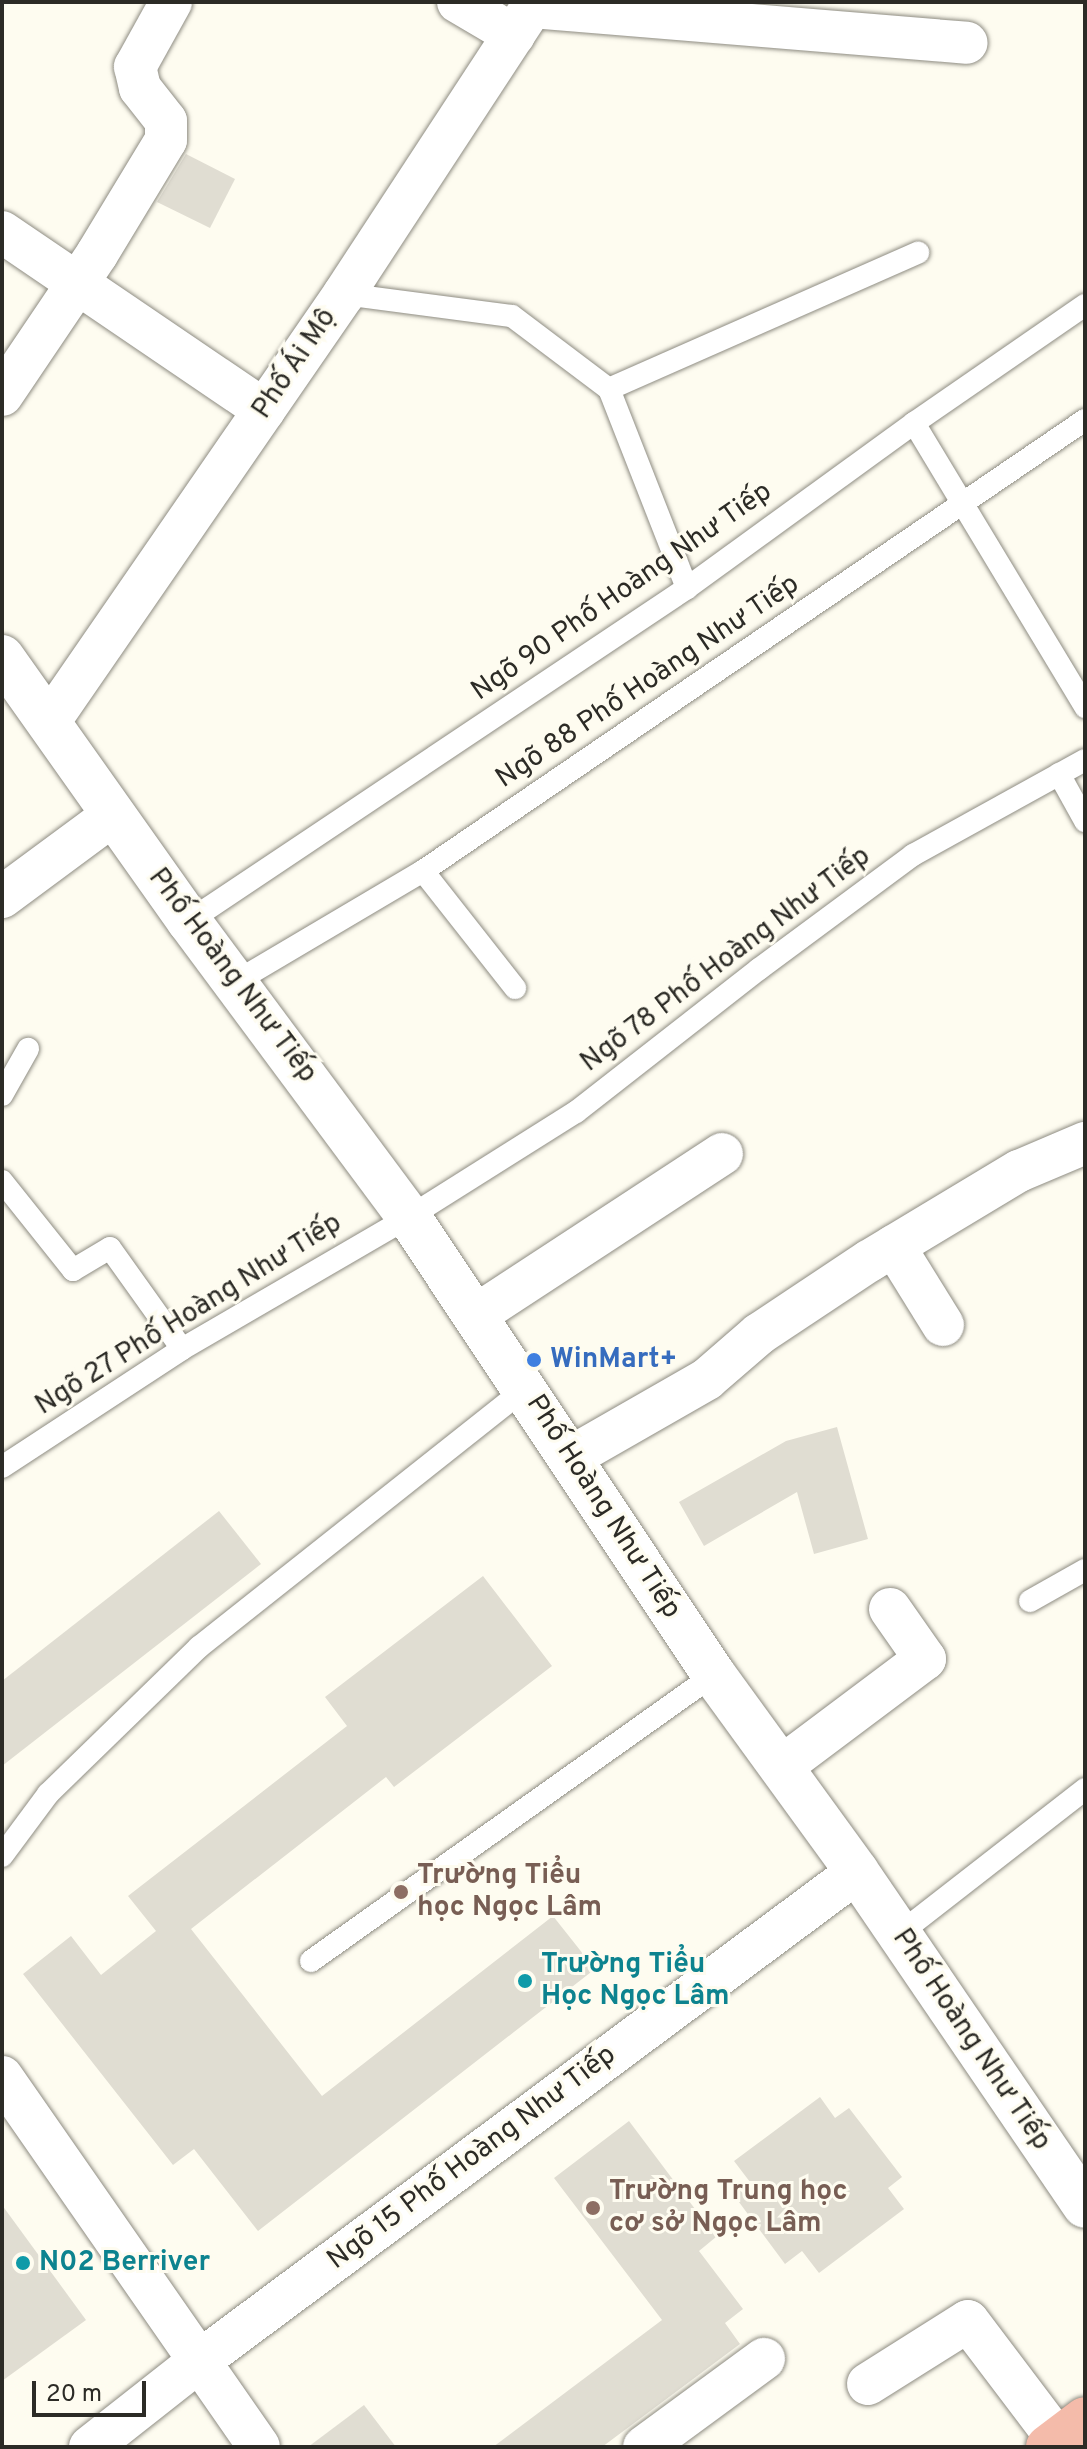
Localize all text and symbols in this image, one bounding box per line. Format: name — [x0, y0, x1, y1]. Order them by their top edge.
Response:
street label: Phố Ái Mộ — [246, 302, 344, 426]
street label: Ngõ 90 Phố Hoàng Như Tiếp — [465, 475, 779, 709]
street label: Ngõ 88 Phố Hoàng Như Tiếp — [490, 568, 806, 796]
street label: Ngõ 78 Phố Hoàng Như Tiếp — [574, 839, 878, 1081]
street label: Phố Hoàng Như Tiếp — [140, 862, 324, 1090]
street label: Ngõ 27 Phố Hoàng Như Tiếp — [29, 1206, 349, 1424]
place label: WinMart+ — [550, 1343, 677, 1377]
marker: WinMart+ — [525, 1351, 543, 1369]
street label: Phố Hoàng Như Tiếp — [518, 1388, 688, 1626]
place label: Trường Tiểu học Ngọc Lâm — [417, 1859, 602, 1925]
marker: Trường Tiểu học Ngọc Lâm — [392, 1883, 410, 1901]
street label: Phố Hoàng Như Tiếp — [884, 1922, 1058, 2158]
place label: Trường Tiểu Học Ngọc Lâm — [541, 1948, 730, 2014]
marker: Trường Tiểu Học Ngọc Lâm — [516, 1972, 534, 1990]
street label: Ngõ 15 Phố Hoàng Như Tiếp — [321, 2038, 623, 2278]
place label: Trường Trung học cơ sở Ngọc Lâm — [609, 2175, 847, 2241]
marker: Trường Trung học cơ sở Ngọc Lâm — [584, 2199, 602, 2217]
place label: N02 Berriver — [39, 2246, 210, 2280]
marker: N02 Berriver — [14, 2254, 32, 2272]
scale bar — [36, 2365, 150, 2415]
text: 20 m — [46, 2380, 102, 2410]

